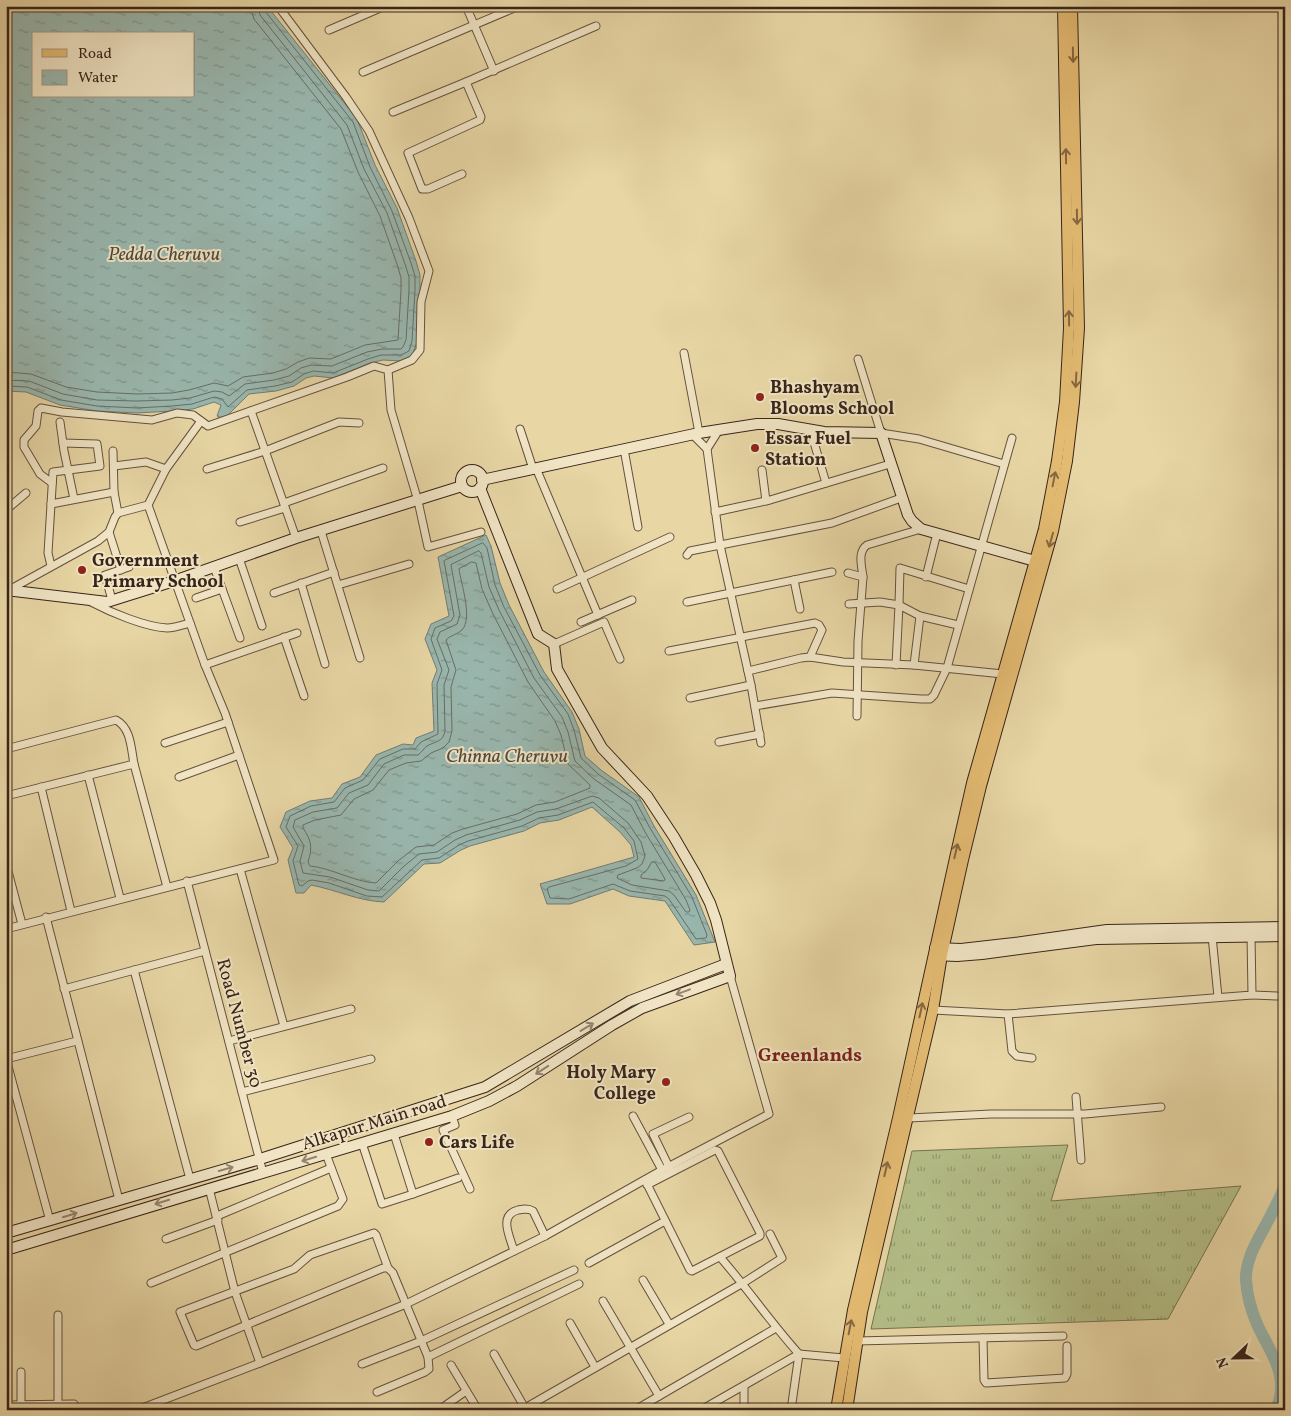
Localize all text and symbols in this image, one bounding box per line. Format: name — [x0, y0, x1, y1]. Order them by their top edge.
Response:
legend — [32, 32, 195, 98]
text: Road — [78, 44, 112, 65]
one-way arrow — [1069, 47, 1078, 63]
text: Water — [78, 68, 118, 89]
one-way arrow — [1061, 148, 1071, 164]
one-way arrow — [1072, 209, 1081, 225]
water label: Pedda Cheruvu — [108, 242, 220, 268]
one-way arrow — [1064, 310, 1074, 326]
one-way arrow — [1071, 372, 1080, 388]
place label: Bhashyam Blooms School — [770, 376, 894, 422]
marker: Bhashyam Blooms School — [754, 391, 766, 403]
place label: Essar Fuel Station — [765, 427, 851, 473]
marker: Essar Fuel Station — [749, 442, 761, 454]
one-way arrow — [1049, 472, 1059, 488]
one-way arrow — [1045, 532, 1055, 548]
place label: Government Primary School — [92, 549, 224, 595]
marker: Government Primary School — [76, 564, 88, 576]
water label: Chinna Cheruvu — [446, 744, 568, 770]
one-way arrow — [952, 844, 961, 860]
street label: Road Number 30 — [209, 956, 268, 1091]
one-way arrow — [676, 988, 692, 997]
one-way arrow — [917, 1002, 926, 1018]
one-way arrow — [579, 1021, 593, 1031]
district label: Greenlands — [758, 1043, 862, 1069]
place label: Holy Mary College — [566, 1061, 656, 1107]
one-way arrow — [535, 1065, 549, 1075]
marker: Holy Mary College — [660, 1076, 672, 1088]
street label: Alkapur Main road — [299, 1090, 450, 1157]
place label: Cars Life — [439, 1131, 514, 1156]
marker: Cars Life — [423, 1136, 435, 1148]
one-way arrow — [302, 1155, 318, 1165]
one-way arrow — [882, 1161, 891, 1177]
one-way arrow — [217, 1163, 233, 1173]
one-way arrow — [155, 1198, 171, 1208]
one-way arrow — [62, 1209, 78, 1219]
one-way arrow — [846, 1320, 855, 1336]
north arrow — [1208, 1334, 1258, 1384]
text: N — [1213, 1354, 1234, 1371]

